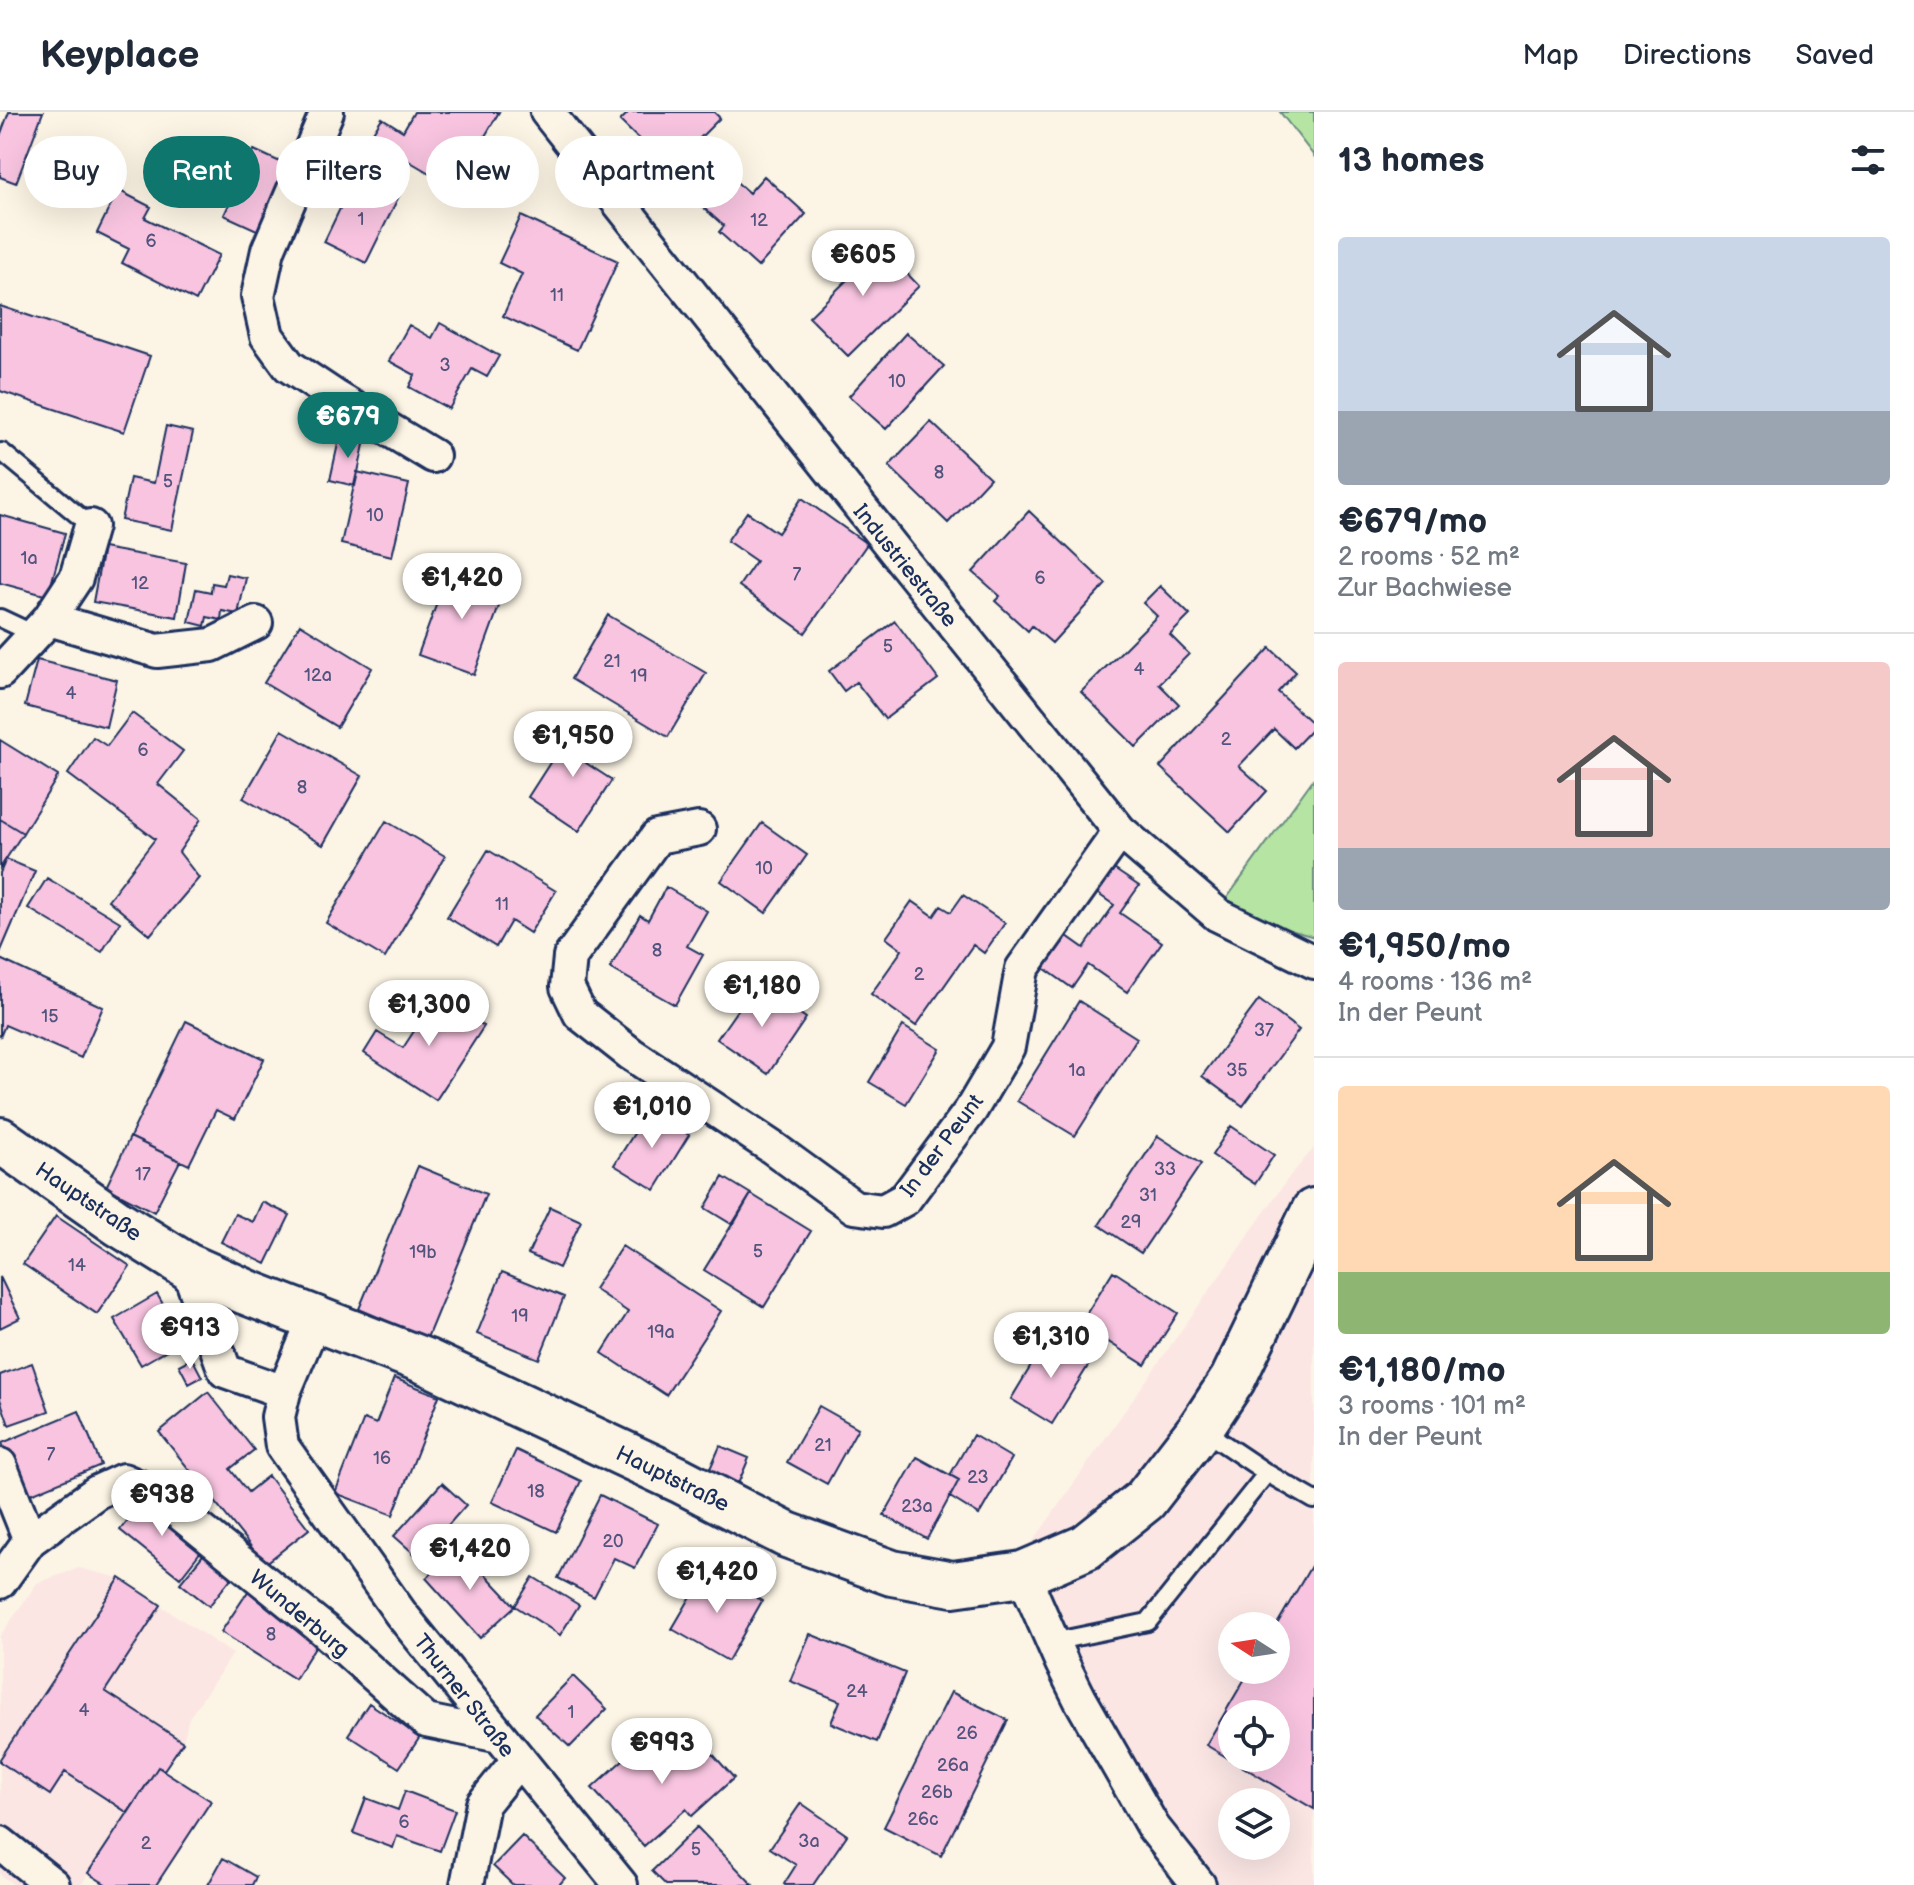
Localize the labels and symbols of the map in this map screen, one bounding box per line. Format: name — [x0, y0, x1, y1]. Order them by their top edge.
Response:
house number: 1 — [358, 209, 364, 230]
house number: 12 — [750, 210, 768, 231]
pin: €605 — [816, 230, 910, 298]
house number: 6 — [146, 231, 157, 252]
house number: 11 — [550, 285, 564, 306]
house number: 3 — [439, 355, 451, 376]
house number: 10 — [888, 371, 906, 392]
pin: €679 — [301, 392, 395, 460]
house number: 8 — [934, 462, 944, 483]
house number: 5 — [163, 471, 173, 492]
street label: Industriestraße — [847, 499, 963, 633]
house number: 10 — [366, 505, 384, 526]
house number: 1a — [20, 548, 38, 569]
pin: €1,420 — [397, 553, 527, 621]
house number: 7 — [793, 564, 802, 585]
house number: 6 — [1035, 568, 1046, 589]
house number: 12 — [131, 573, 149, 594]
house number: 5 — [883, 636, 893, 657]
house number: 21 — [603, 651, 621, 672]
house number: 4 — [1134, 659, 1145, 680]
house number: 12a — [304, 665, 332, 686]
house number: 19 — [630, 666, 648, 687]
house number: 4 — [66, 683, 77, 704]
pin: €1,950 — [508, 711, 638, 779]
house number: 2 — [1221, 729, 1232, 750]
house number: 6 — [138, 740, 149, 761]
house number: 8 — [297, 777, 307, 798]
house number: 10 — [755, 858, 773, 879]
house number: 11 — [495, 894, 509, 915]
house number: 8 — [652, 940, 662, 961]
pin: €1,180 — [697, 961, 827, 1029]
house number: 2 — [914, 964, 925, 985]
pin: €1,300 — [364, 980, 494, 1048]
house number: 15 — [41, 1006, 59, 1027]
house number: 37 — [1254, 1020, 1274, 1041]
house number: 1a — [1068, 1060, 1086, 1081]
house number: 35 — [1226, 1060, 1248, 1081]
pin: €1,010 — [587, 1082, 717, 1150]
street label: In der Peunt — [895, 1089, 990, 1203]
street label: Hauptstraße — [30, 1157, 147, 1248]
house number: 33 — [1154, 1159, 1176, 1180]
house number: 17 — [135, 1164, 151, 1185]
house number: 31 — [1139, 1185, 1157, 1206]
house number: 29 — [1120, 1212, 1142, 1233]
house number: 5 — [753, 1241, 763, 1262]
house number: 19b — [409, 1242, 437, 1263]
house number: 14 — [68, 1255, 86, 1276]
pin: €913 — [143, 1303, 237, 1371]
house number: 19 — [511, 1306, 529, 1327]
pin: €1,310 — [986, 1312, 1116, 1380]
house number: 19a — [647, 1322, 675, 1343]
house number: 21 — [814, 1435, 832, 1456]
street label: Hauptstraße — [611, 1440, 733, 1518]
house number: 7 — [47, 1444, 56, 1465]
house number: 16 — [373, 1448, 391, 1469]
house number: 23 — [967, 1467, 989, 1488]
pin: €938 — [115, 1470, 209, 1538]
house number: 18 — [527, 1481, 545, 1502]
house number: 23a — [901, 1496, 933, 1517]
pin: €1,420 — [405, 1524, 535, 1592]
house number: 20 — [602, 1531, 624, 1552]
pin: €1,420 — [652, 1547, 782, 1615]
street label: Wunderburg — [243, 1564, 355, 1664]
north arrow — [1218, 1612, 1290, 1684]
house number: 8 — [266, 1624, 276, 1645]
street label: Thurner Straße — [407, 1629, 520, 1763]
house number: 24 — [846, 1681, 868, 1702]
house number: 4 — [79, 1700, 90, 1721]
house number: 1 — [568, 1702, 574, 1723]
pin: €993 — [615, 1718, 709, 1786]
house number: 26 — [956, 1723, 978, 1744]
house number: 26a — [937, 1755, 969, 1776]
house number: 26b — [921, 1782, 953, 1803]
house number: 26c — [907, 1809, 939, 1830]
house number: 6 — [399, 1812, 410, 1833]
house number: 3a — [798, 1831, 820, 1852]
house number: 2 — [141, 1833, 152, 1854]
house number: 5 — [691, 1839, 701, 1860]

